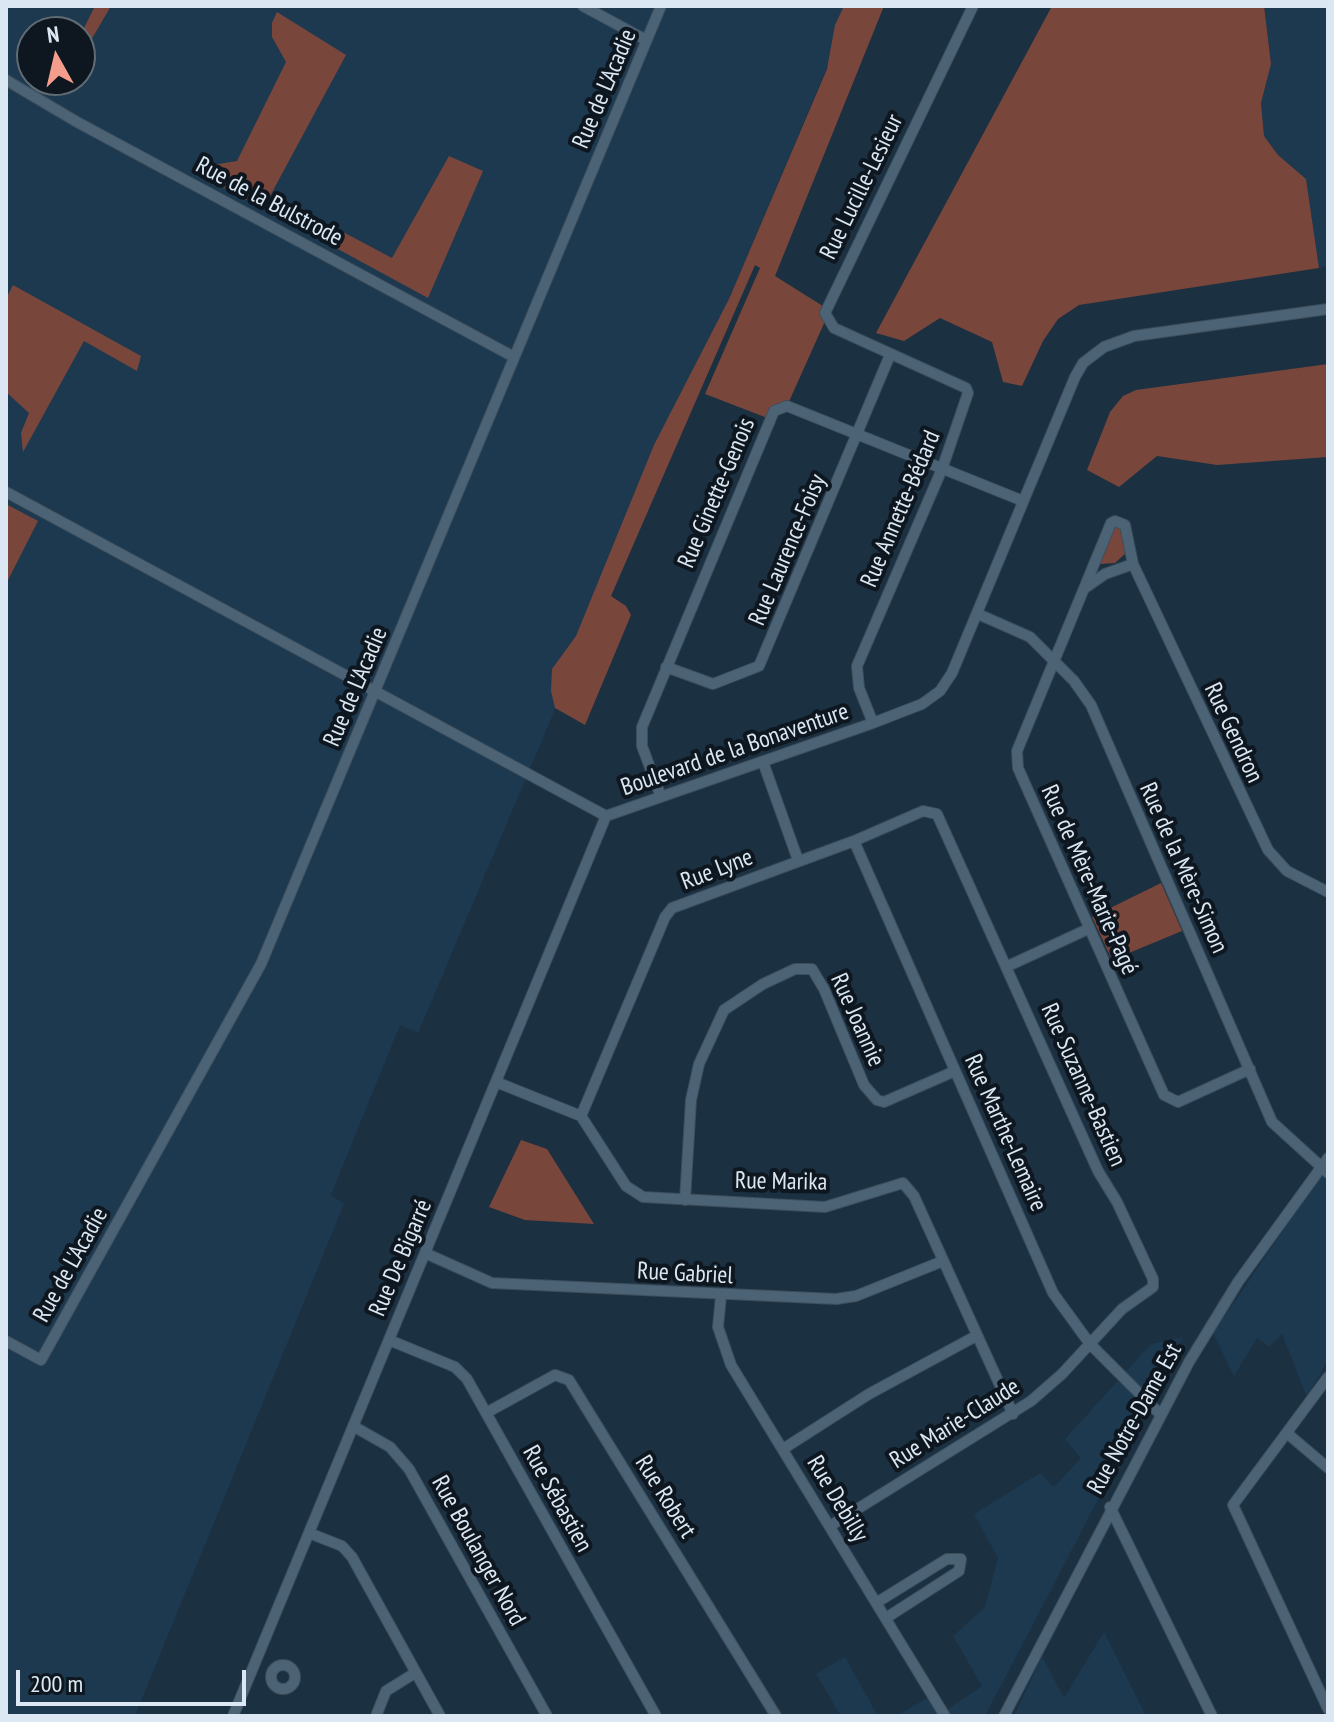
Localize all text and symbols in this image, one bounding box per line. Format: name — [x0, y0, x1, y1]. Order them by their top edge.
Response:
north arrow — [16, 16, 96, 96]
text: N — [45, 20, 61, 49]
street label: Rue de L'Acadie — [567, 25, 643, 153]
street label: Rue Lucille-Lesieur — [814, 110, 910, 264]
street label: Rue de la Bulstrode — [191, 151, 347, 253]
street label: Rue Ginette-Genois — [672, 414, 762, 572]
street label: Rue Annette-Bédard — [855, 426, 947, 592]
street label: Rue Laurence-Foisy — [743, 470, 833, 630]
street label: Rue de L'Acadie — [318, 623, 394, 751]
street label: Rue Gendron — [1197, 678, 1269, 788]
street label: Boulevard de la Bonaventure — [617, 697, 853, 803]
street label: Rue de la Mère-Simon — [1133, 778, 1233, 958]
street label: Rue de Mère-Marie-Pagé — [1034, 781, 1144, 979]
street label: Rue Lyne — [677, 843, 757, 897]
street label: Rue Joannie — [824, 969, 890, 1071]
street label: Rue Suzanne-Bastien — [1034, 999, 1132, 1171]
street label: Rue Marthe-Lemaire — [958, 1050, 1052, 1216]
street label: Rue Marika — [734, 1167, 828, 1197]
street label: Rue De Bigarré — [364, 1195, 438, 1321]
street label: Rue de L'Acadie — [28, 1203, 114, 1327]
street label: Rue Gabriel — [636, 1257, 734, 1291]
street label: Rue Notre-Dame Est — [1082, 1338, 1188, 1500]
street label: Rue Marie-Claude — [885, 1373, 1025, 1475]
street label: Rue Sébastien — [516, 1441, 598, 1557]
street label: Rue Robert — [628, 1450, 702, 1544]
street label: Rue Debilly — [800, 1451, 874, 1547]
street label: Rue Boulanger Nord — [425, 1471, 531, 1631]
scale bar — [20, 1654, 250, 1704]
text: 200 m — [30, 1668, 83, 1699]

